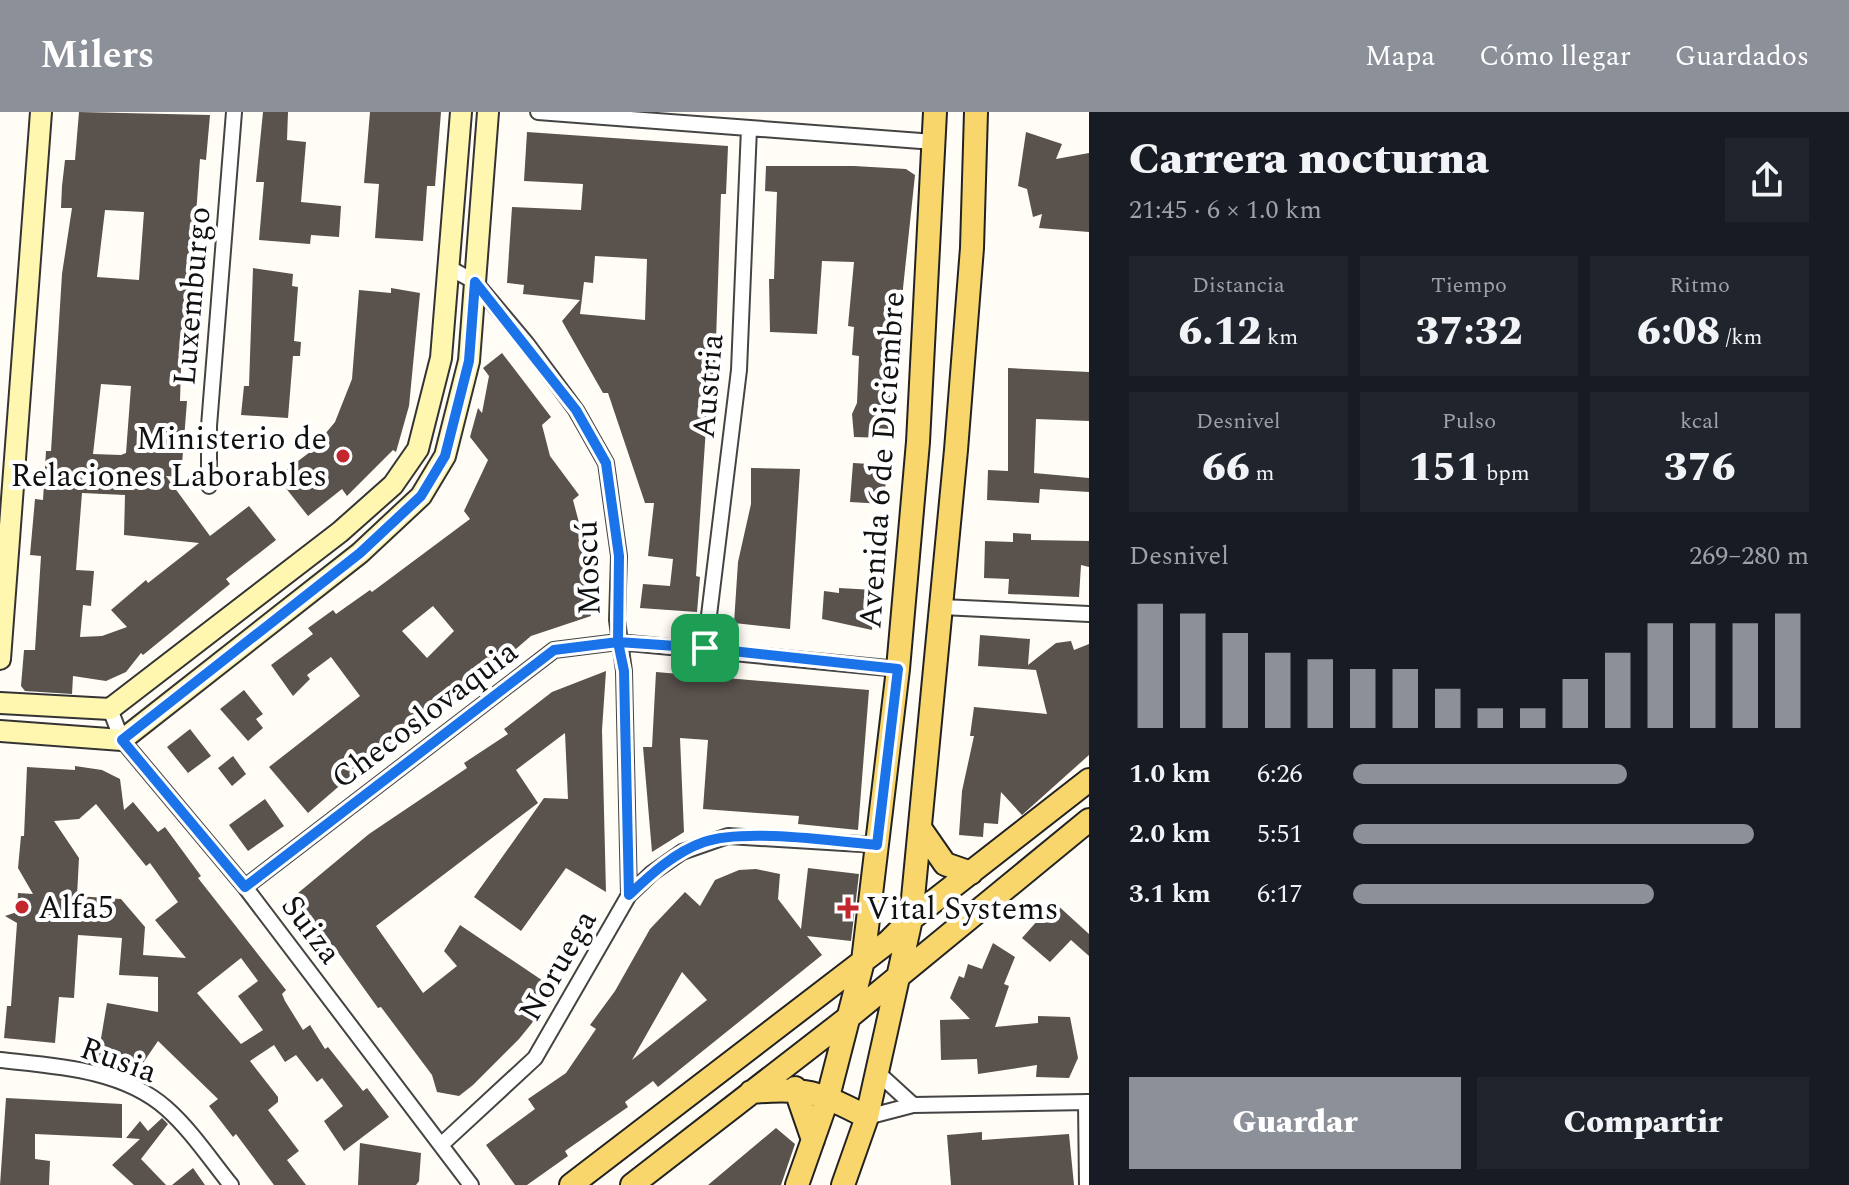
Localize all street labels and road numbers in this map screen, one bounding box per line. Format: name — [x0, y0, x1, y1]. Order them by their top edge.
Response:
street label: Luxemburgo — [160, 205, 225, 388]
street label: Avenida 6 de Diciembre — [846, 290, 919, 630]
street label: Austria — [680, 331, 737, 440]
street label: Moscú — [562, 520, 615, 616]
street label: Checoslovaquia — [321, 628, 529, 802]
street label: Suiza — [268, 885, 353, 975]
street label: Noruega — [507, 900, 610, 1031]
street label: Rusia — [73, 1024, 164, 1097]

